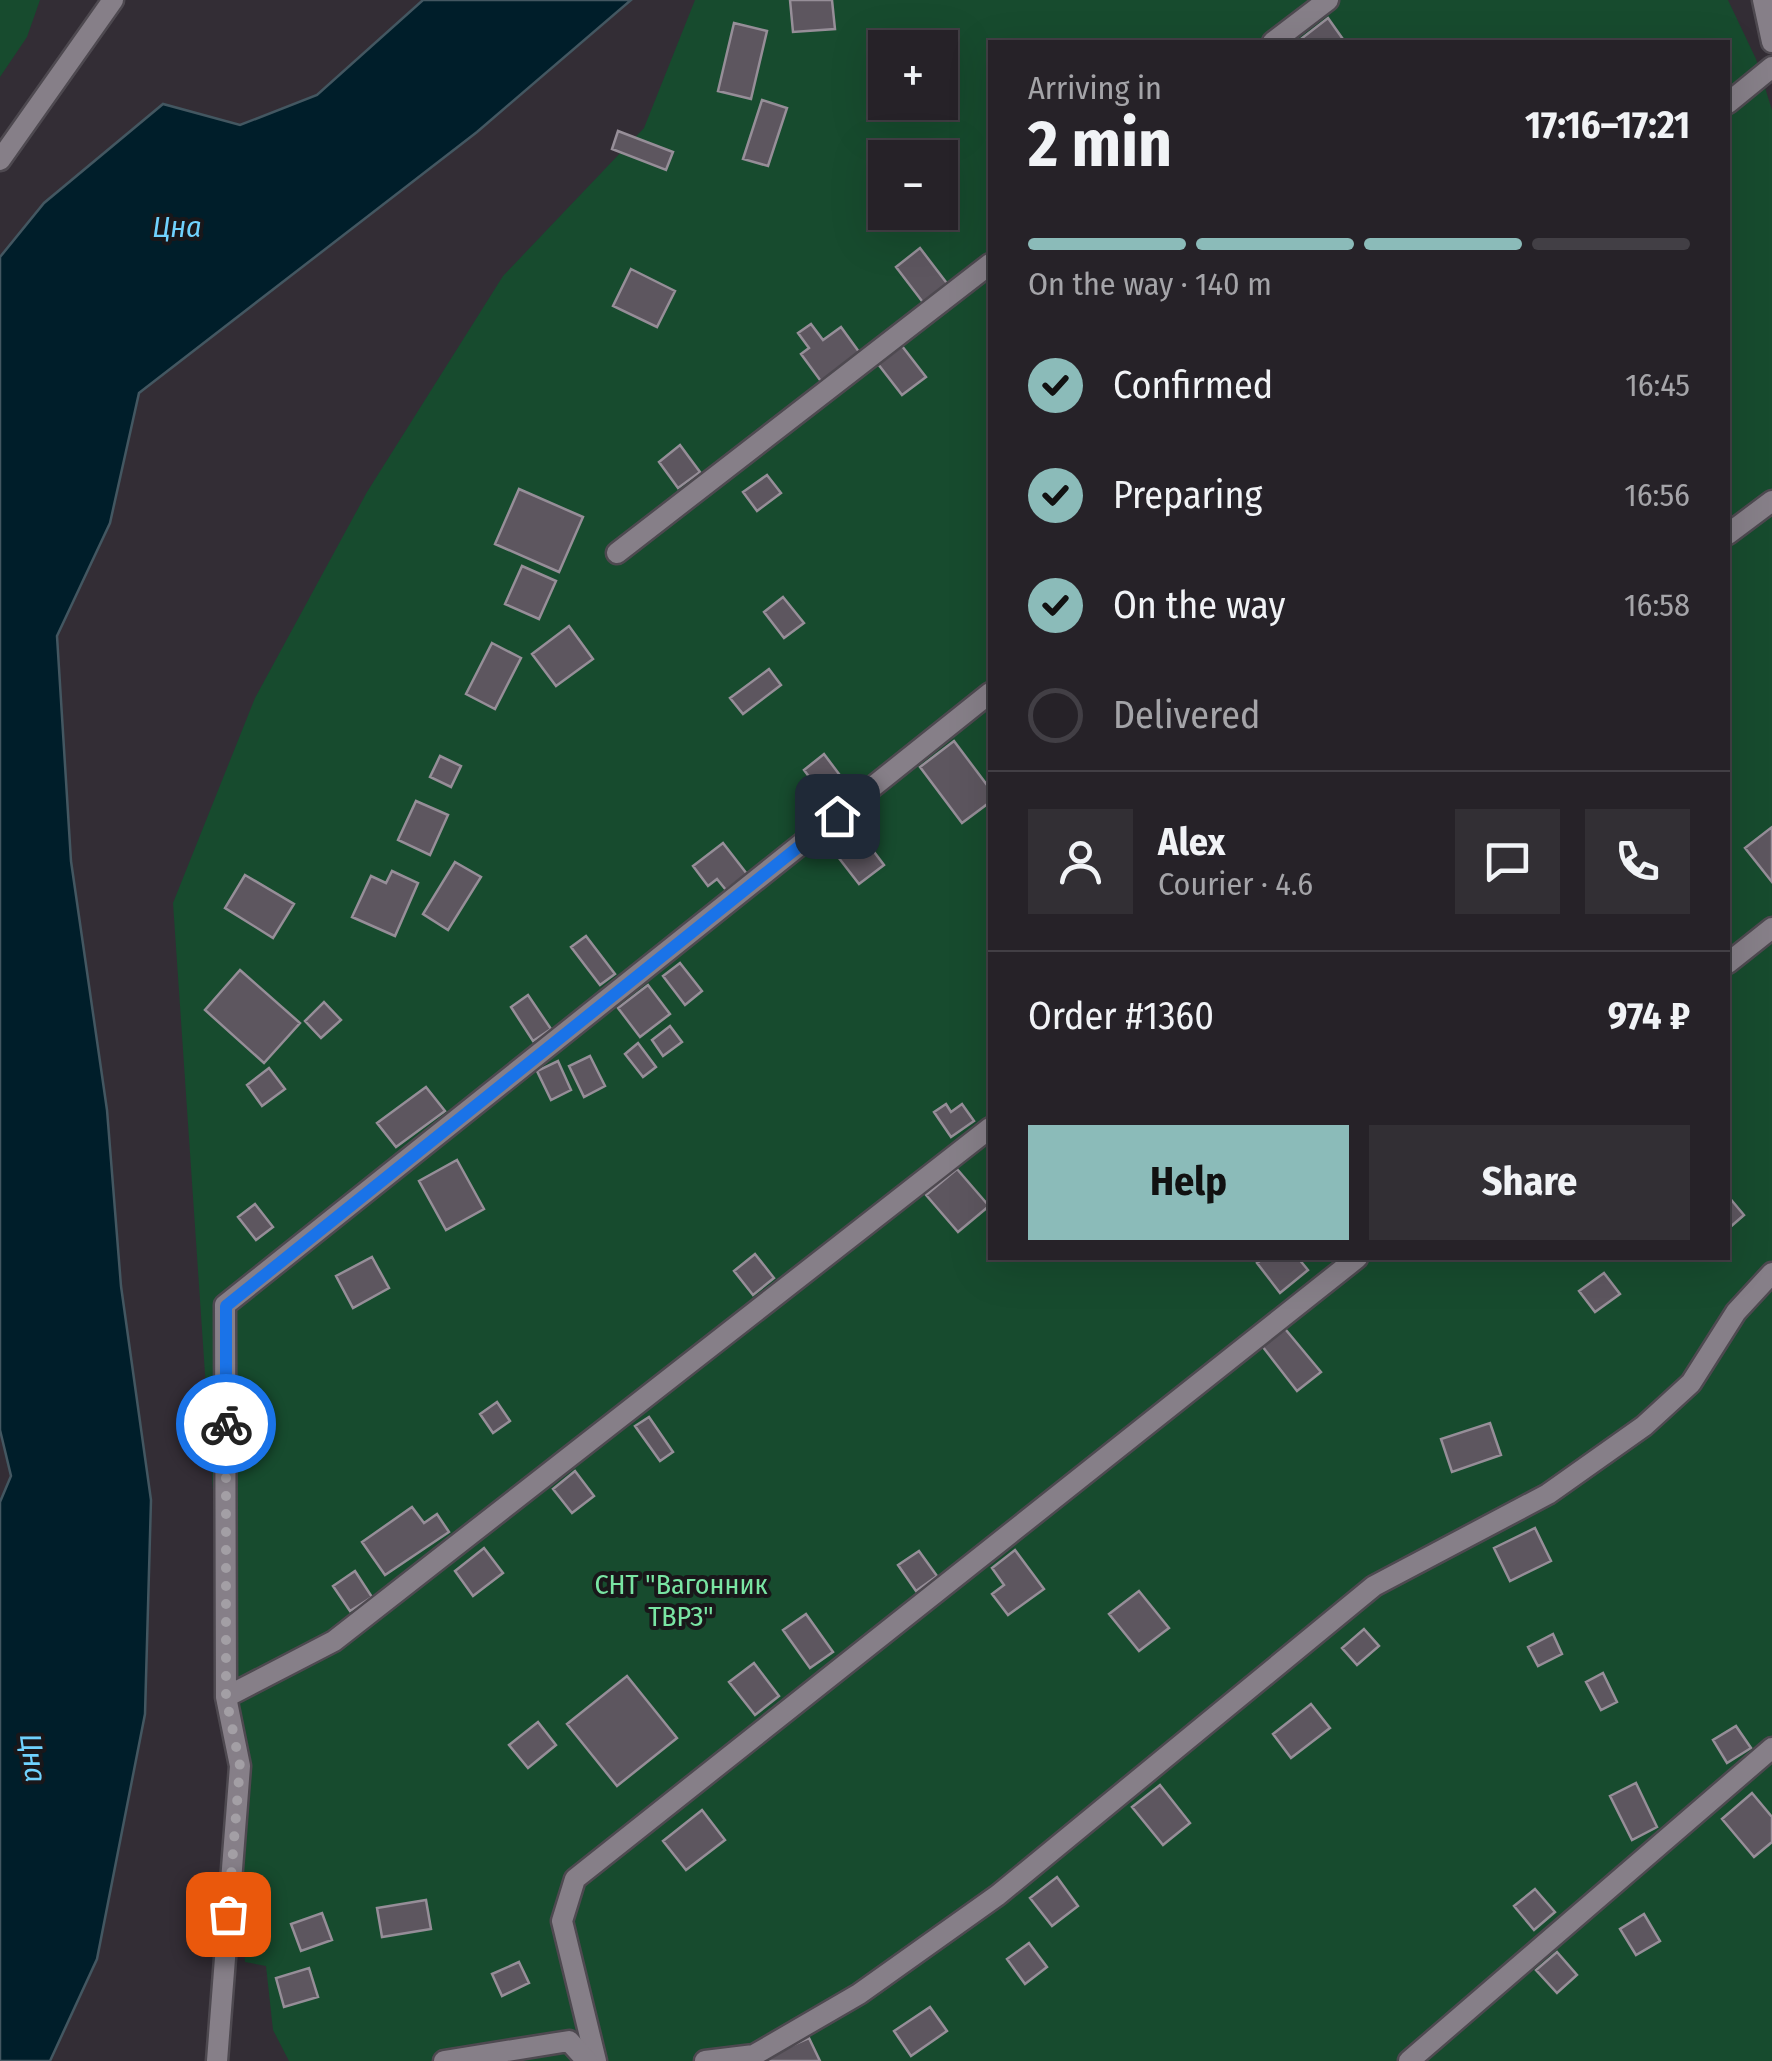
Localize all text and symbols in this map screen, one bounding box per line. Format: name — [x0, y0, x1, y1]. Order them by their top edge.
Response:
map controls — [868, 30, 958, 230]
button: + — [868, 30, 958, 120]
text: Arriving in — [1028, 69, 1162, 107]
text: 17:16–17:21 — [1525, 102, 1690, 148]
text: 2 min — [1028, 105, 1172, 183]
button: − — [868, 140, 958, 230]
water label: Цна — [152, 209, 202, 245]
text: On the way · 140 m — [1028, 265, 1272, 303]
icon: check — [1028, 358, 1083, 413]
text: Confirmed — [1113, 362, 1273, 408]
text: 16:45 — [1625, 366, 1690, 404]
icon: check — [1028, 468, 1083, 523]
text: Preparing — [1113, 472, 1262, 518]
text: 16:56 — [1624, 476, 1690, 514]
icon: check — [1028, 578, 1083, 633]
text: On the way — [1113, 582, 1285, 628]
text: 16:58 — [1624, 586, 1690, 624]
text: Delivered — [1113, 692, 1260, 738]
pin — [795, 774, 880, 859]
icon: home — [810, 789, 865, 844]
button: person — [1028, 809, 1133, 914]
button: chat — [1455, 809, 1560, 914]
button: phone — [1585, 809, 1690, 914]
text: Alex — [1158, 819, 1225, 865]
text: Courier · 4.6 — [1158, 865, 1313, 903]
text: Order #1360 — [1028, 993, 1214, 1039]
text: 974 ₽ — [1608, 993, 1690, 1039]
button: Help — [1028, 1125, 1349, 1240]
button: Share — [1369, 1125, 1690, 1240]
courier — [176, 1374, 276, 1474]
icon: bike — [199, 1397, 254, 1452]
park label: СНТ "Вагонник ТВРЗ" — [594, 1568, 768, 1633]
water label: Цна — [12, 1731, 54, 1785]
pin — [186, 1872, 271, 1957]
icon: bag — [201, 1887, 256, 1942]

